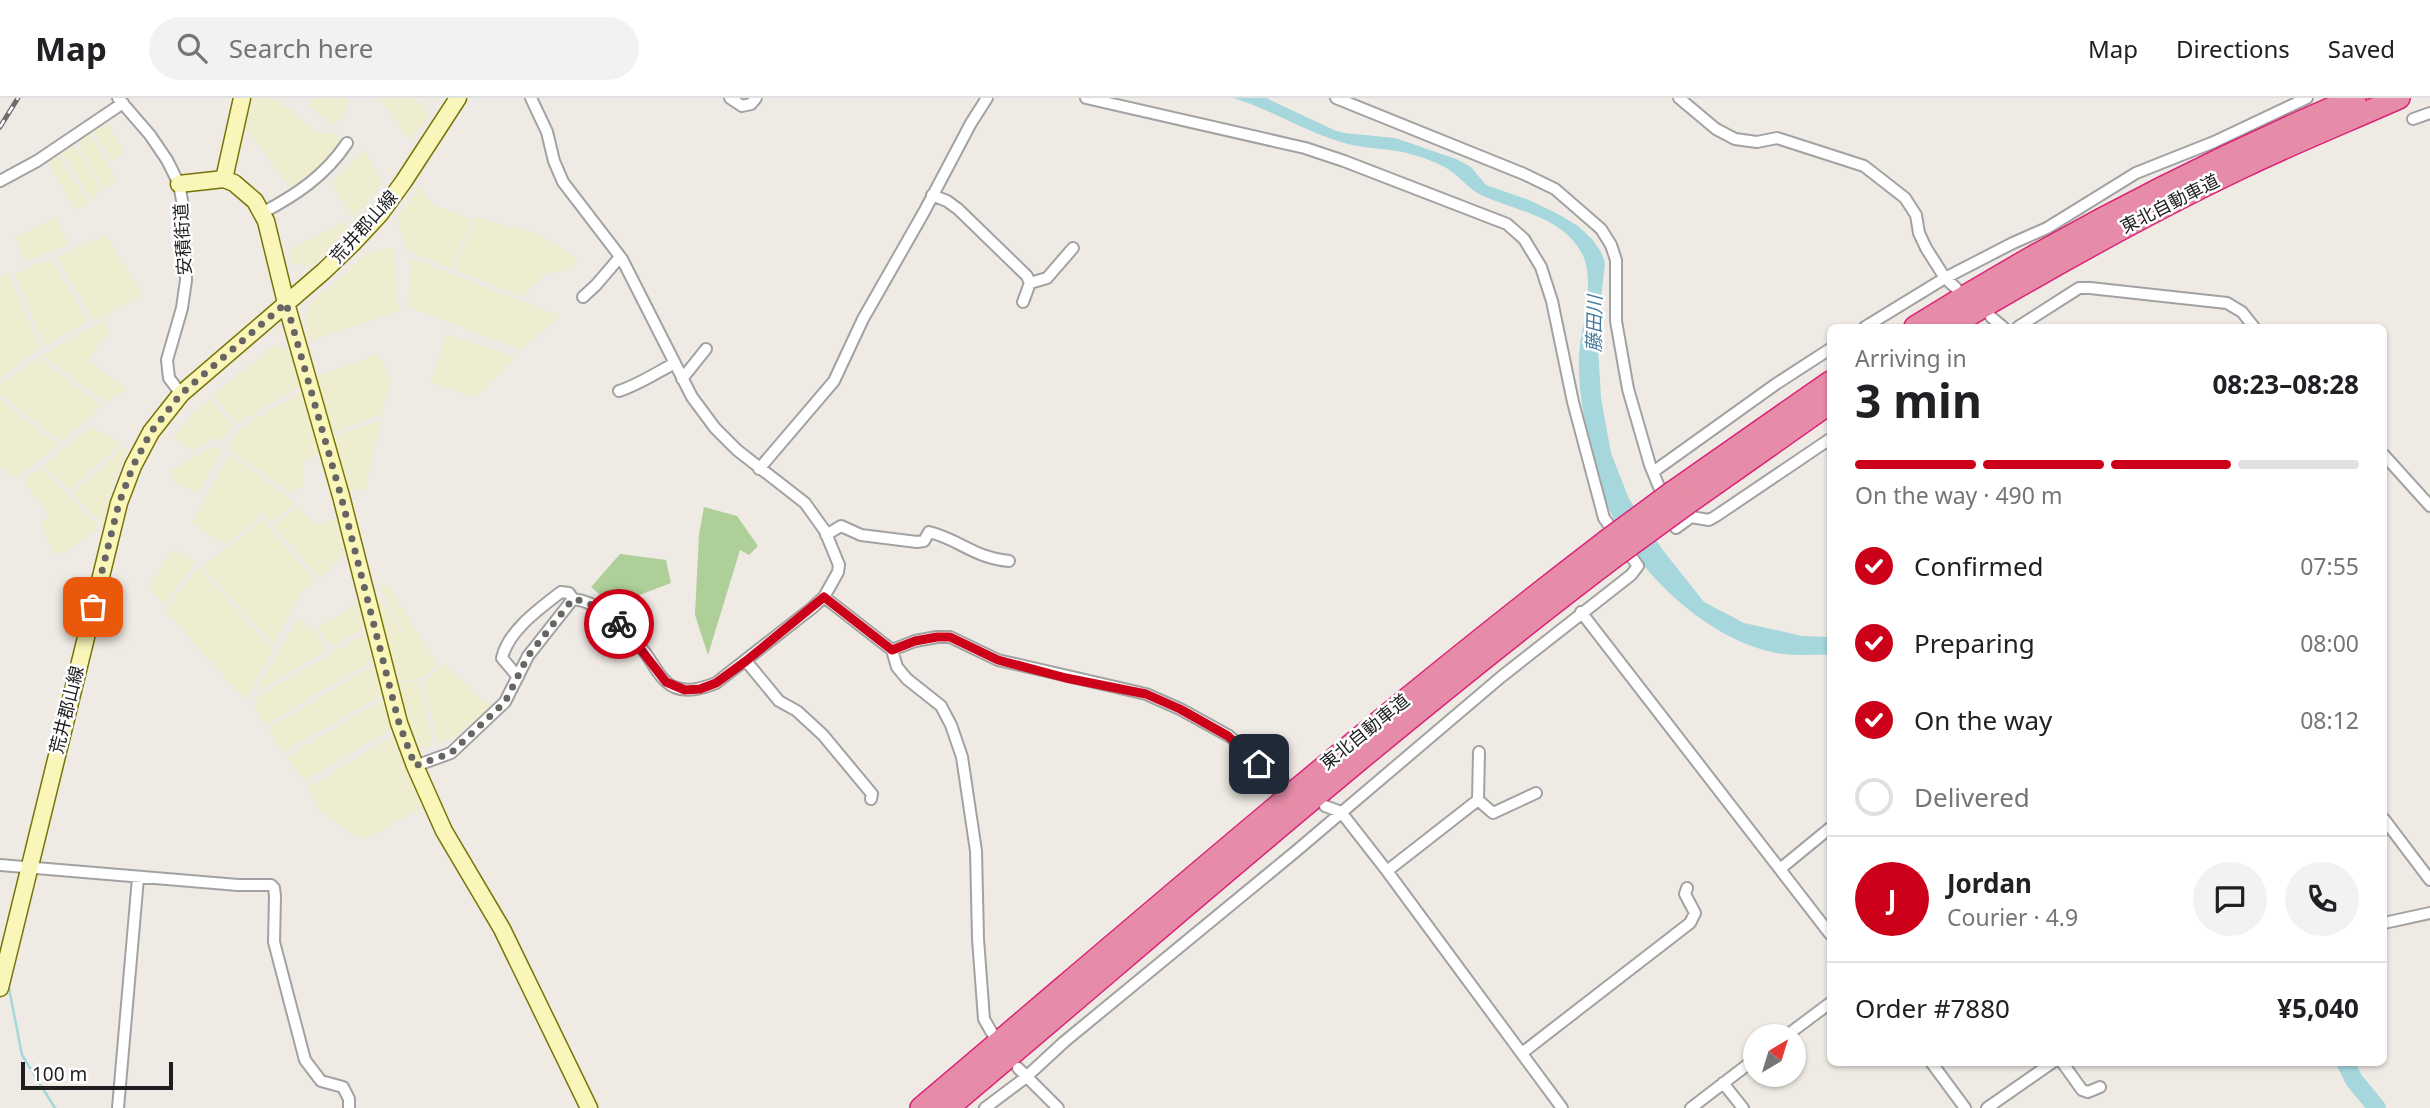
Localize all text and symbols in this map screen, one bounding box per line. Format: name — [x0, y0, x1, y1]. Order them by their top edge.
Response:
search box — [149, 17, 639, 80]
text: Map — [35, 26, 107, 71]
icon: search — [173, 29, 211, 67]
text: Search here — [229, 30, 373, 66]
text: Map — [2088, 32, 2138, 65]
text: Directions — [2176, 32, 2290, 65]
text: Saved — [2328, 32, 2395, 65]
street label: 東北自動車道 — [2116, 168, 2223, 238]
street label: 荒井郡山線 — [324, 185, 402, 268]
street label: 安積街道 — [168, 202, 196, 276]
water label: 藤田川 — [1581, 293, 1608, 353]
text: Arriving in — [1855, 342, 1967, 374]
text: 08:23–08:28 — [2212, 366, 2359, 402]
text: 3 min — [1855, 369, 1982, 431]
text: On the way · 490 m — [1855, 479, 2062, 511]
icon: check — [1855, 547, 1893, 585]
text: Confirmed — [1914, 548, 2044, 584]
text: 07:55 — [2300, 550, 2359, 582]
pin — [63, 577, 123, 637]
icon: bag — [74, 588, 112, 626]
courier — [584, 589, 654, 659]
icon: bike — [600, 605, 638, 643]
icon: check — [1855, 624, 1893, 662]
text: Preparing — [1914, 625, 2035, 661]
text: 08:00 — [2300, 627, 2359, 659]
street label: 荒井郡山線 — [43, 663, 89, 756]
street label: 東北自動車道 — [1315, 688, 1414, 775]
icon: check — [1855, 701, 1893, 739]
text: On the way — [1914, 702, 2052, 738]
text: 08:12 — [2300, 704, 2359, 736]
pin — [1229, 734, 1289, 794]
icon: home — [1240, 745, 1278, 783]
text: Delivered — [1914, 779, 2030, 815]
button: chat — [2193, 862, 2267, 936]
button: phone — [2285, 862, 2359, 936]
text: Jordan — [1947, 865, 2032, 901]
text: J — [1888, 881, 1896, 917]
text: Courier · 4.9 — [1947, 901, 2078, 933]
text: Order #7880 — [1855, 990, 2010, 1026]
text: ¥5,040 — [2277, 990, 2359, 1026]
north arrow — [1743, 1024, 1806, 1087]
map controls — [1743, 1024, 1806, 1087]
scale bar — [21, 1059, 173, 1091]
text: 100 m — [32, 1061, 87, 1087]

